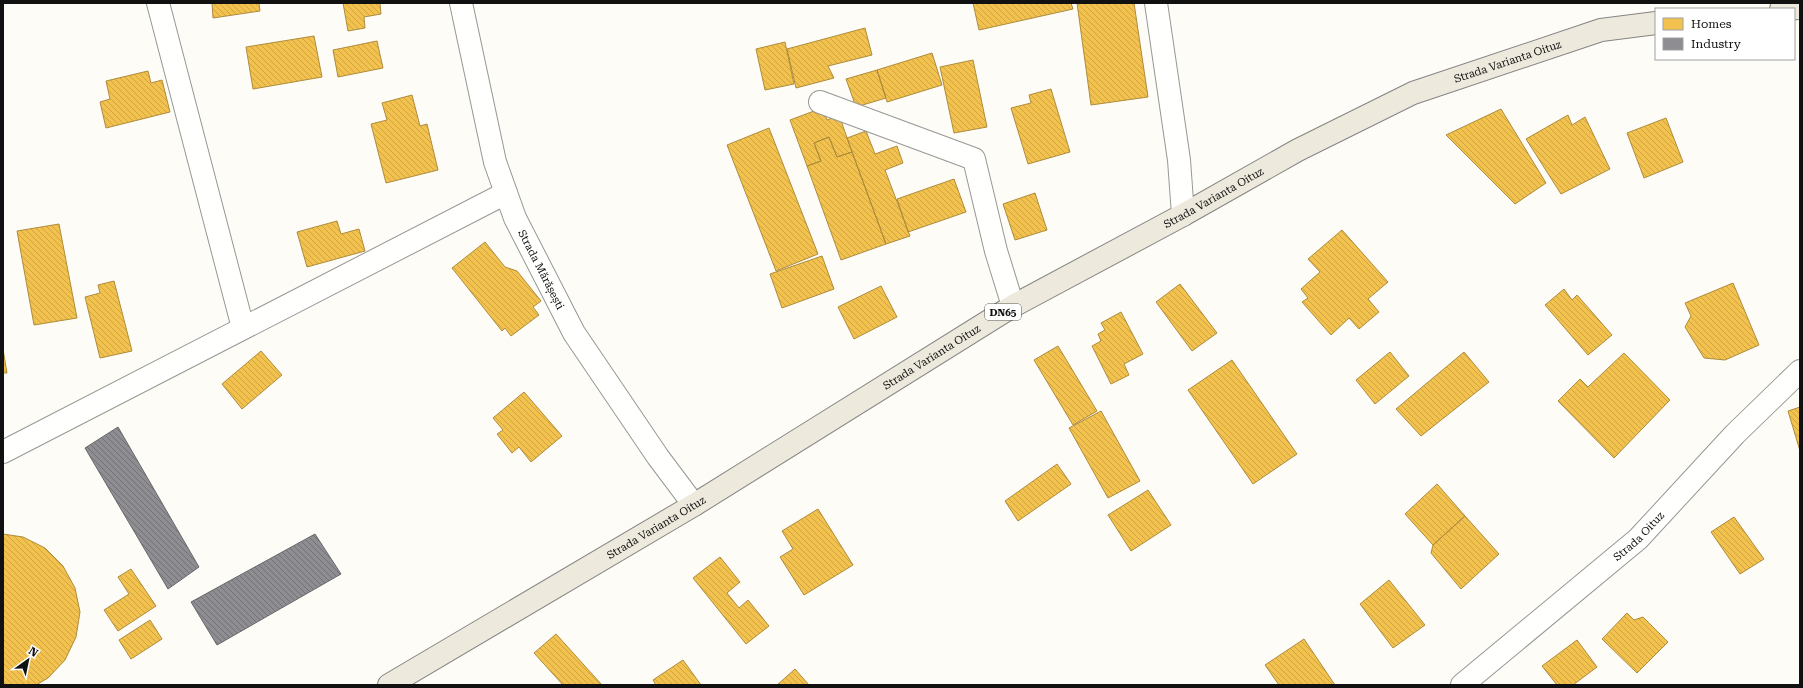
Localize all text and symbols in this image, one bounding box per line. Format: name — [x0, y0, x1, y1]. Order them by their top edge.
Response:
legend — [1655, 8, 1795, 60]
text: Homes — [1691, 17, 1732, 31]
street label: Strada Varianta Oituz — [1452, 37, 1563, 85]
text: Industry — [1691, 37, 1742, 51]
street label: Strada Varianta Oituz — [1161, 164, 1266, 231]
street label: Strada Mărășești — [516, 228, 568, 312]
road number: DN65 — [985, 304, 1021, 320]
street label: Strada Varianta Oituz — [880, 322, 983, 392]
street label: Strada Varianta Oituz — [604, 493, 708, 562]
street label: Strada Oituz — [1610, 509, 1667, 563]
north arrow — [8, 640, 48, 680]
text: N — [26, 644, 41, 660]

